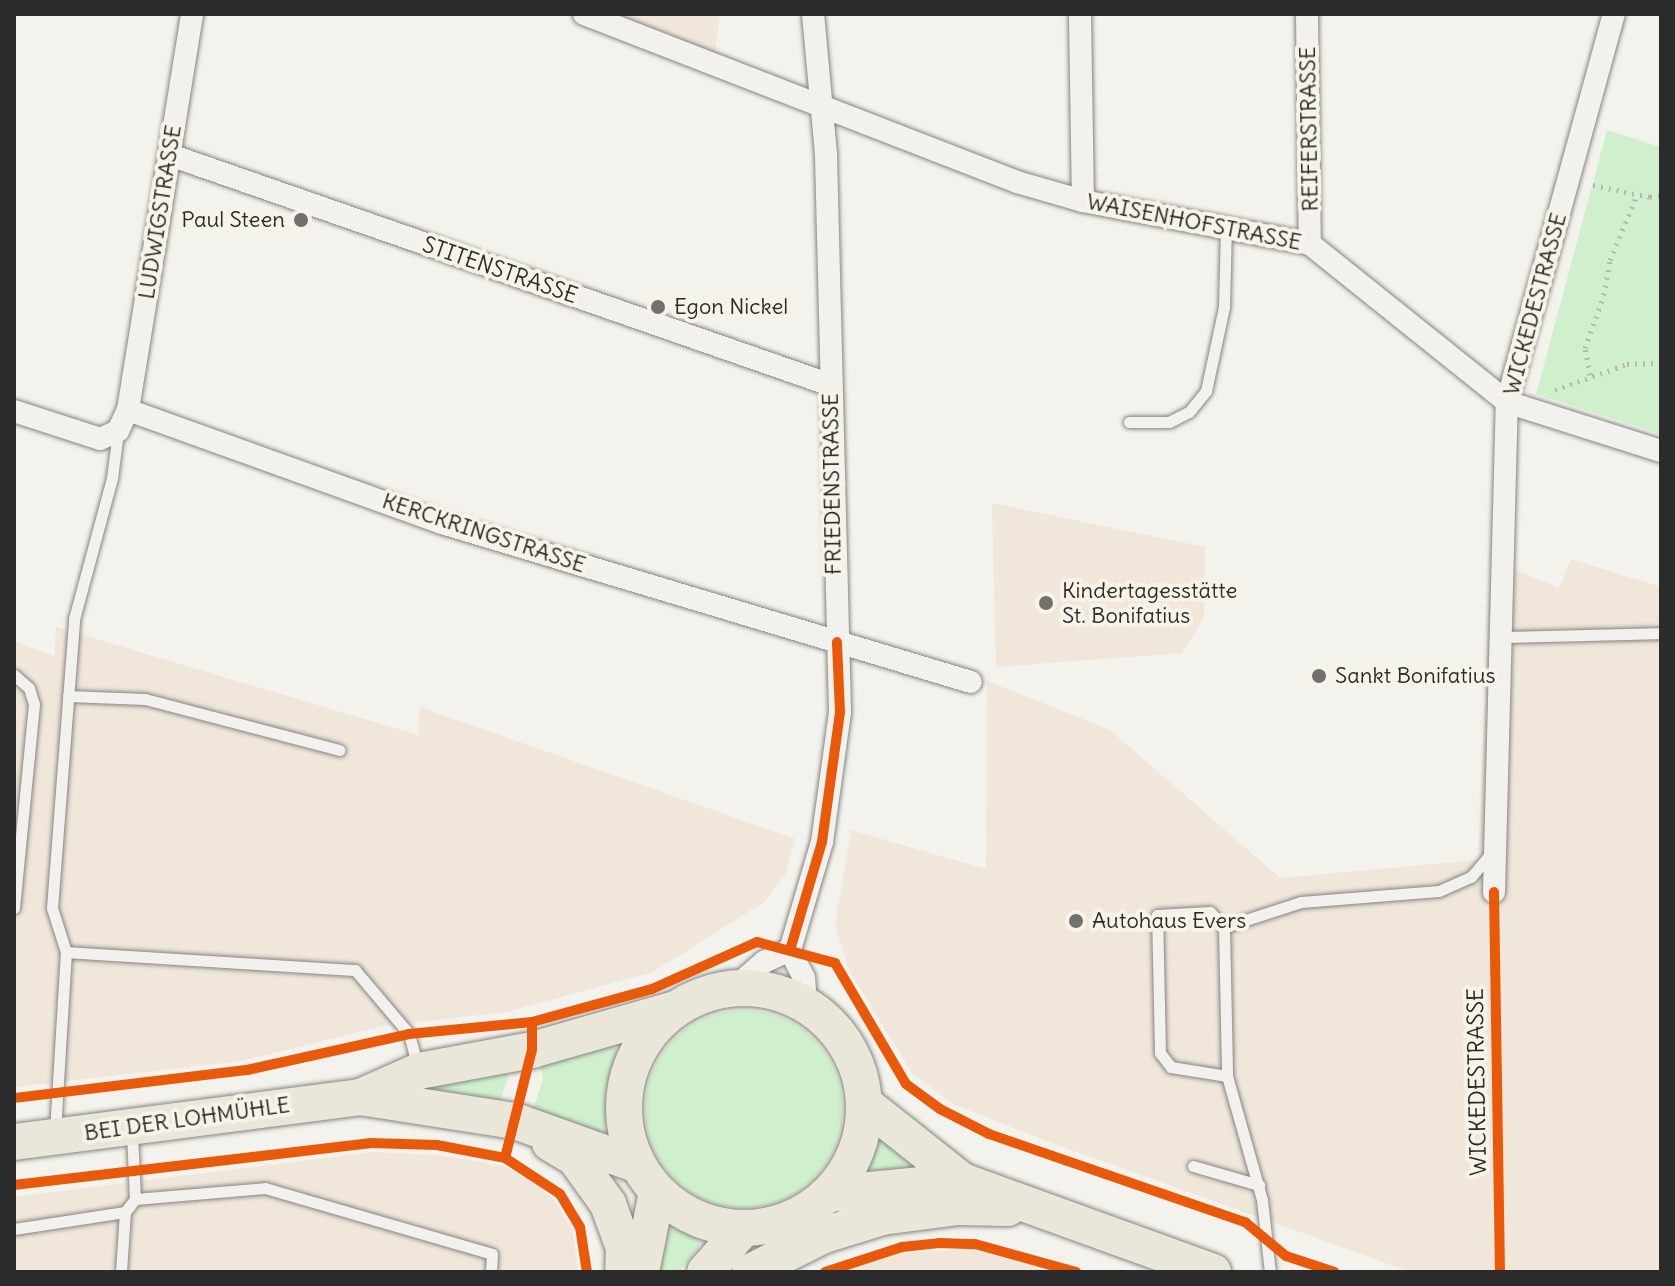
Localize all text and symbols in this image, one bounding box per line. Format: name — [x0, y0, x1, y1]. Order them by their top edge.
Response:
street label: REIFERSTRASSE — [1294, 46, 1324, 212]
street label: LUDWIGSTRASSE — [133, 123, 187, 301]
street label: WAISENHOFSTRASSE — [1084, 188, 1304, 256]
place label: Paul Steen — [181, 207, 285, 233]
street label: WICKEDESTRASSE — [1498, 210, 1572, 398]
marker: Paul Steen — [292, 211, 310, 229]
street label: STITENSTRASSE — [419, 231, 581, 309]
place label: Egon Nickel — [674, 294, 788, 320]
marker: Egon Nickel — [649, 298, 667, 316]
street label: FRIEDENSTRASSE — [817, 393, 847, 575]
street label: KERCKRINGSTRASSE — [379, 488, 589, 578]
place label: Kindertagesstätte St. Bonifatius — [1062, 577, 1237, 628]
marker: Kindertagesstätte St. Bonifatius — [1037, 594, 1055, 612]
place label: Sankt Bonifatius — [1335, 663, 1495, 689]
marker: Sankt Bonifatius — [1310, 667, 1328, 685]
place label: Autohaus Evers — [1092, 908, 1246, 934]
marker: Autohaus Evers — [1067, 912, 1085, 930]
street label: WICKEDESTRASSE — [1462, 988, 1492, 1176]
street label: BEI DER LOHMÜHLE — [82, 1091, 292, 1147]

